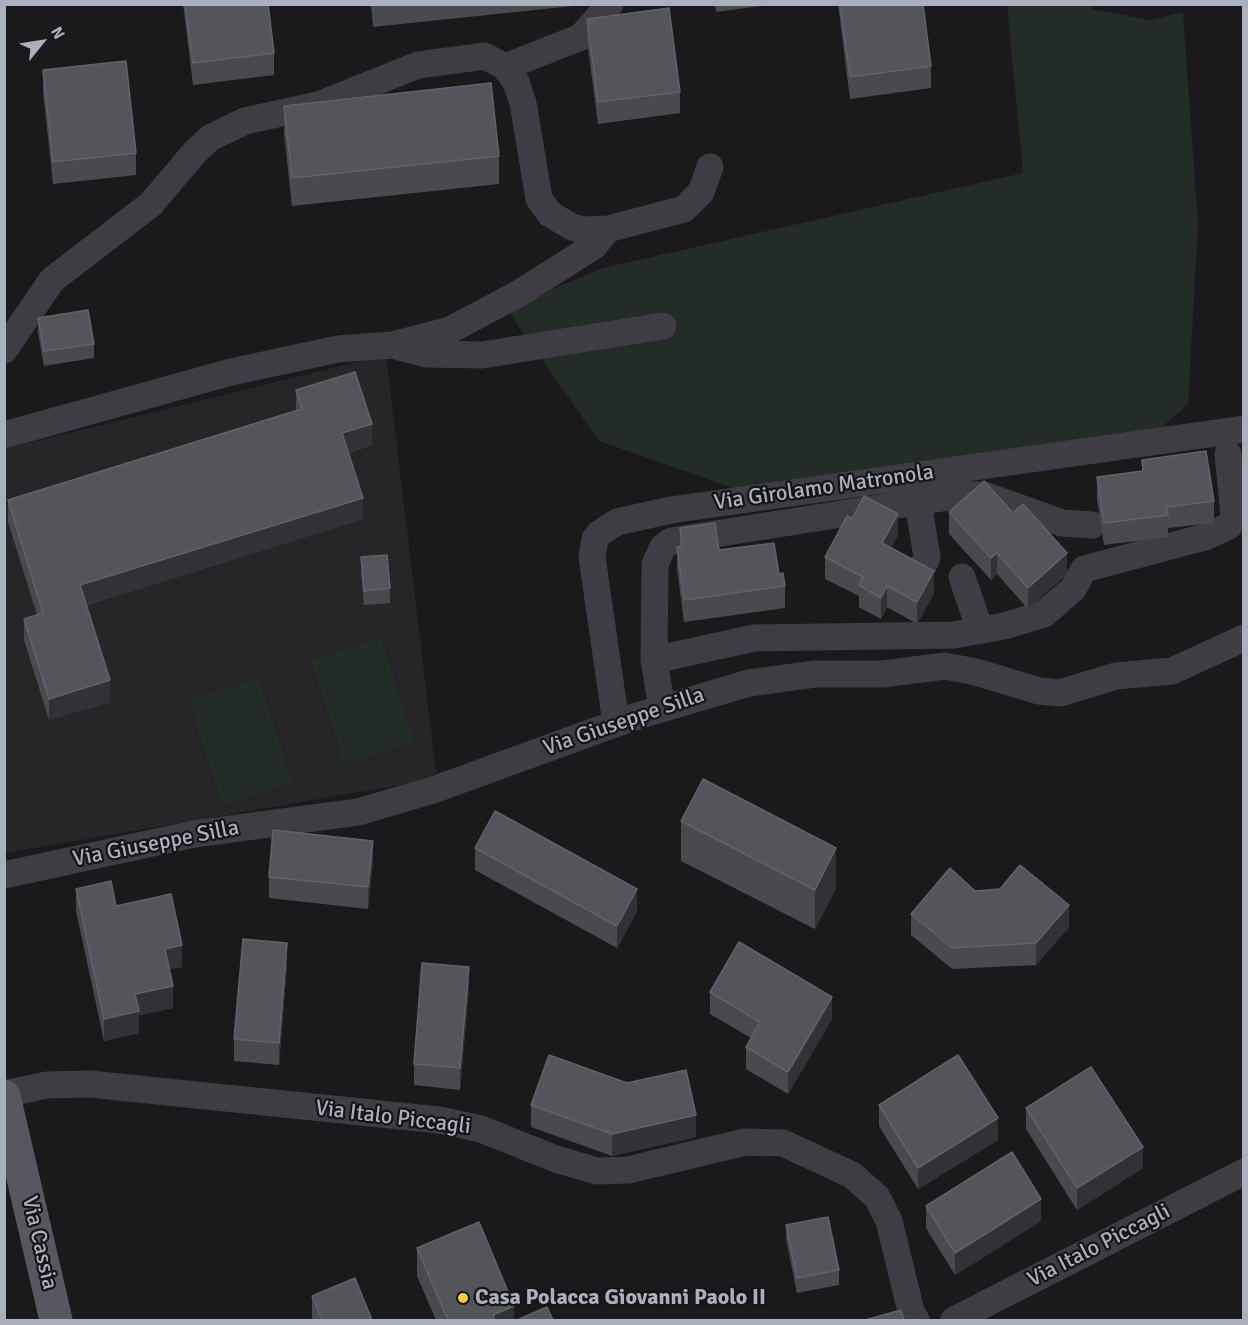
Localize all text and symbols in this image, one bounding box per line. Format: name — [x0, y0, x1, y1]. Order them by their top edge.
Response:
north arrow — [12, 12, 72, 72]
text: N — [46, 23, 69, 43]
street label: Via Girolamo Matronola — [712, 459, 936, 517]
street label: Via Giuseppe Silla — [540, 682, 708, 762]
street label: Via Giuseppe Silla — [71, 815, 241, 873]
street label: Via Italo Piccagli — [314, 1095, 472, 1141]
street label: Via Cassia — [15, 1194, 63, 1292]
street label: Via Italo Piccagli — [1023, 1199, 1175, 1293]
place label: Casa Polacca Giovanni Paolo II — [475, 1285, 766, 1311]
marker: Casa Polacca Giovanni Paolo II — [456, 1291, 470, 1305]

